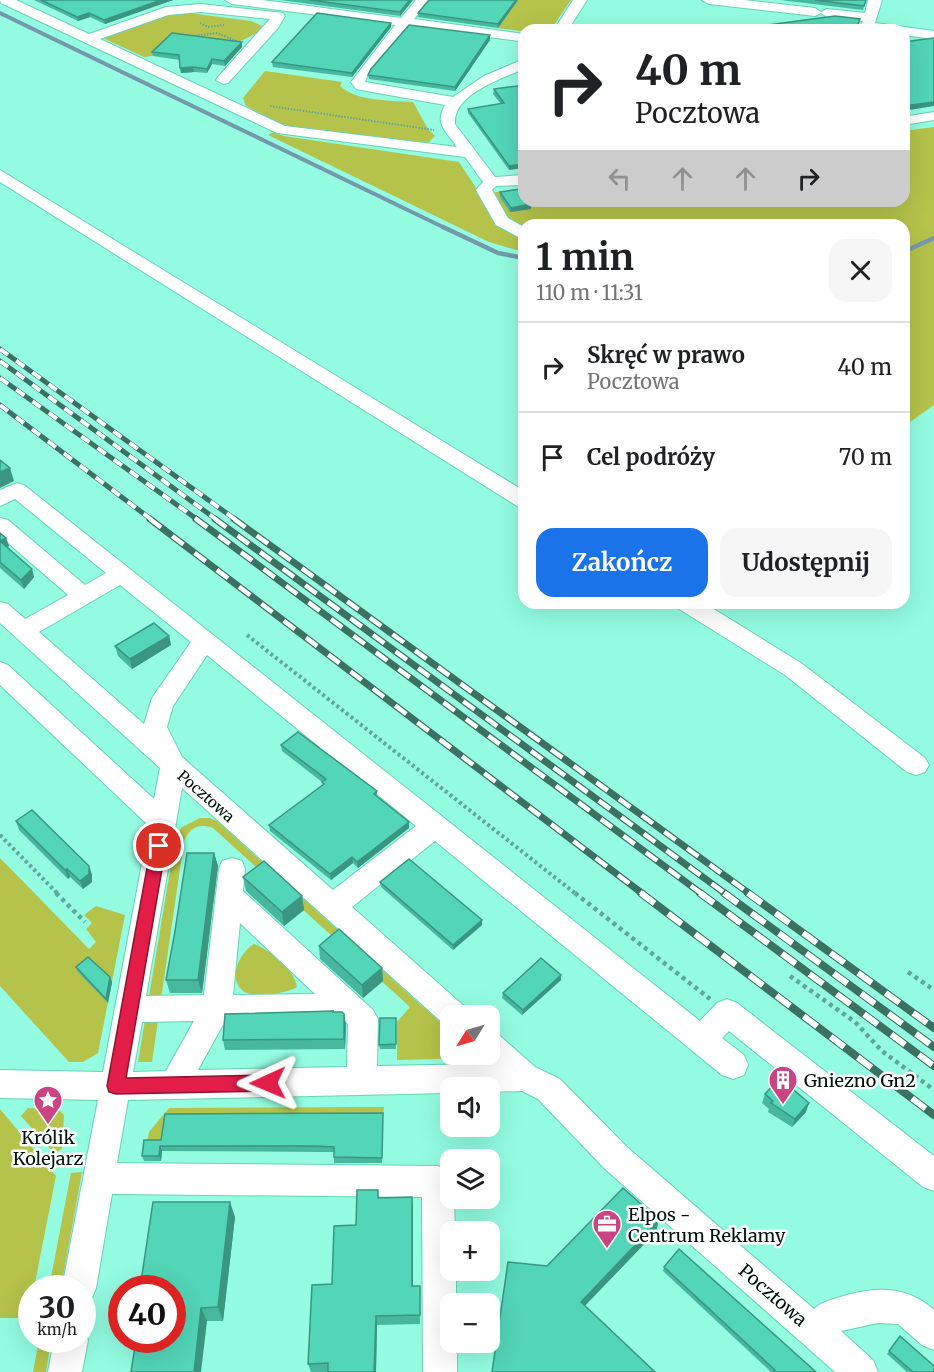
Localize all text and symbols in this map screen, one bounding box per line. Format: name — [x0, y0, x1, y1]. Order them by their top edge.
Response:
text: 40 m — [635, 44, 741, 96]
icon: right — [536, 48, 614, 126]
text: Pocztowa — [635, 96, 760, 130]
icon: left — [603, 162, 636, 195]
icon: ahead — [666, 162, 699, 195]
icon: ahead — [729, 162, 762, 195]
icon: right — [792, 162, 825, 195]
text: 1 min — [536, 235, 634, 280]
button: close — [829, 239, 892, 302]
text: 110 m · 11:31 — [536, 280, 643, 305]
text: Skręć w prawo — [587, 341, 745, 369]
icon: right — [536, 351, 569, 384]
text: 40 m — [837, 353, 892, 381]
text: Pocztowa — [587, 369, 680, 394]
icon: arrive — [536, 441, 569, 474]
text: Cel podróży — [587, 443, 715, 471]
text: 70 m — [839, 443, 892, 471]
button: Zakończ — [536, 528, 708, 597]
button: Udostępnij — [720, 528, 892, 597]
street label: Pocztowa — [174, 766, 238, 826]
pin — [133, 820, 184, 871]
icon: arrive — [142, 829, 175, 862]
north arrow — [440, 1005, 500, 1065]
map controls — [440, 1005, 500, 1353]
position arrow — [236, 1051, 300, 1115]
building icon: Gniezno Gn2 — [767, 1064, 799, 1106]
place label: Gniezno Gn2 — [804, 1069, 916, 1092]
button: sound — [440, 1077, 500, 1137]
place icon: Królik Kolejarz — [32, 1084, 64, 1126]
place label: Królik Kolejarz — [13, 1126, 84, 1170]
button: layers — [440, 1149, 500, 1209]
place label: Elpos - Centrum Reklamy — [628, 1203, 786, 1247]
office icon: Elpos - Centrum Reklamy — [591, 1208, 623, 1250]
button: + — [440, 1221, 500, 1281]
street label: Pocztowa — [734, 1259, 812, 1331]
speed limit sign: 40 — [108, 1275, 186, 1353]
text: 30 — [39, 1288, 75, 1326]
button: − — [440, 1293, 500, 1353]
text: km/h — [37, 1320, 77, 1339]

